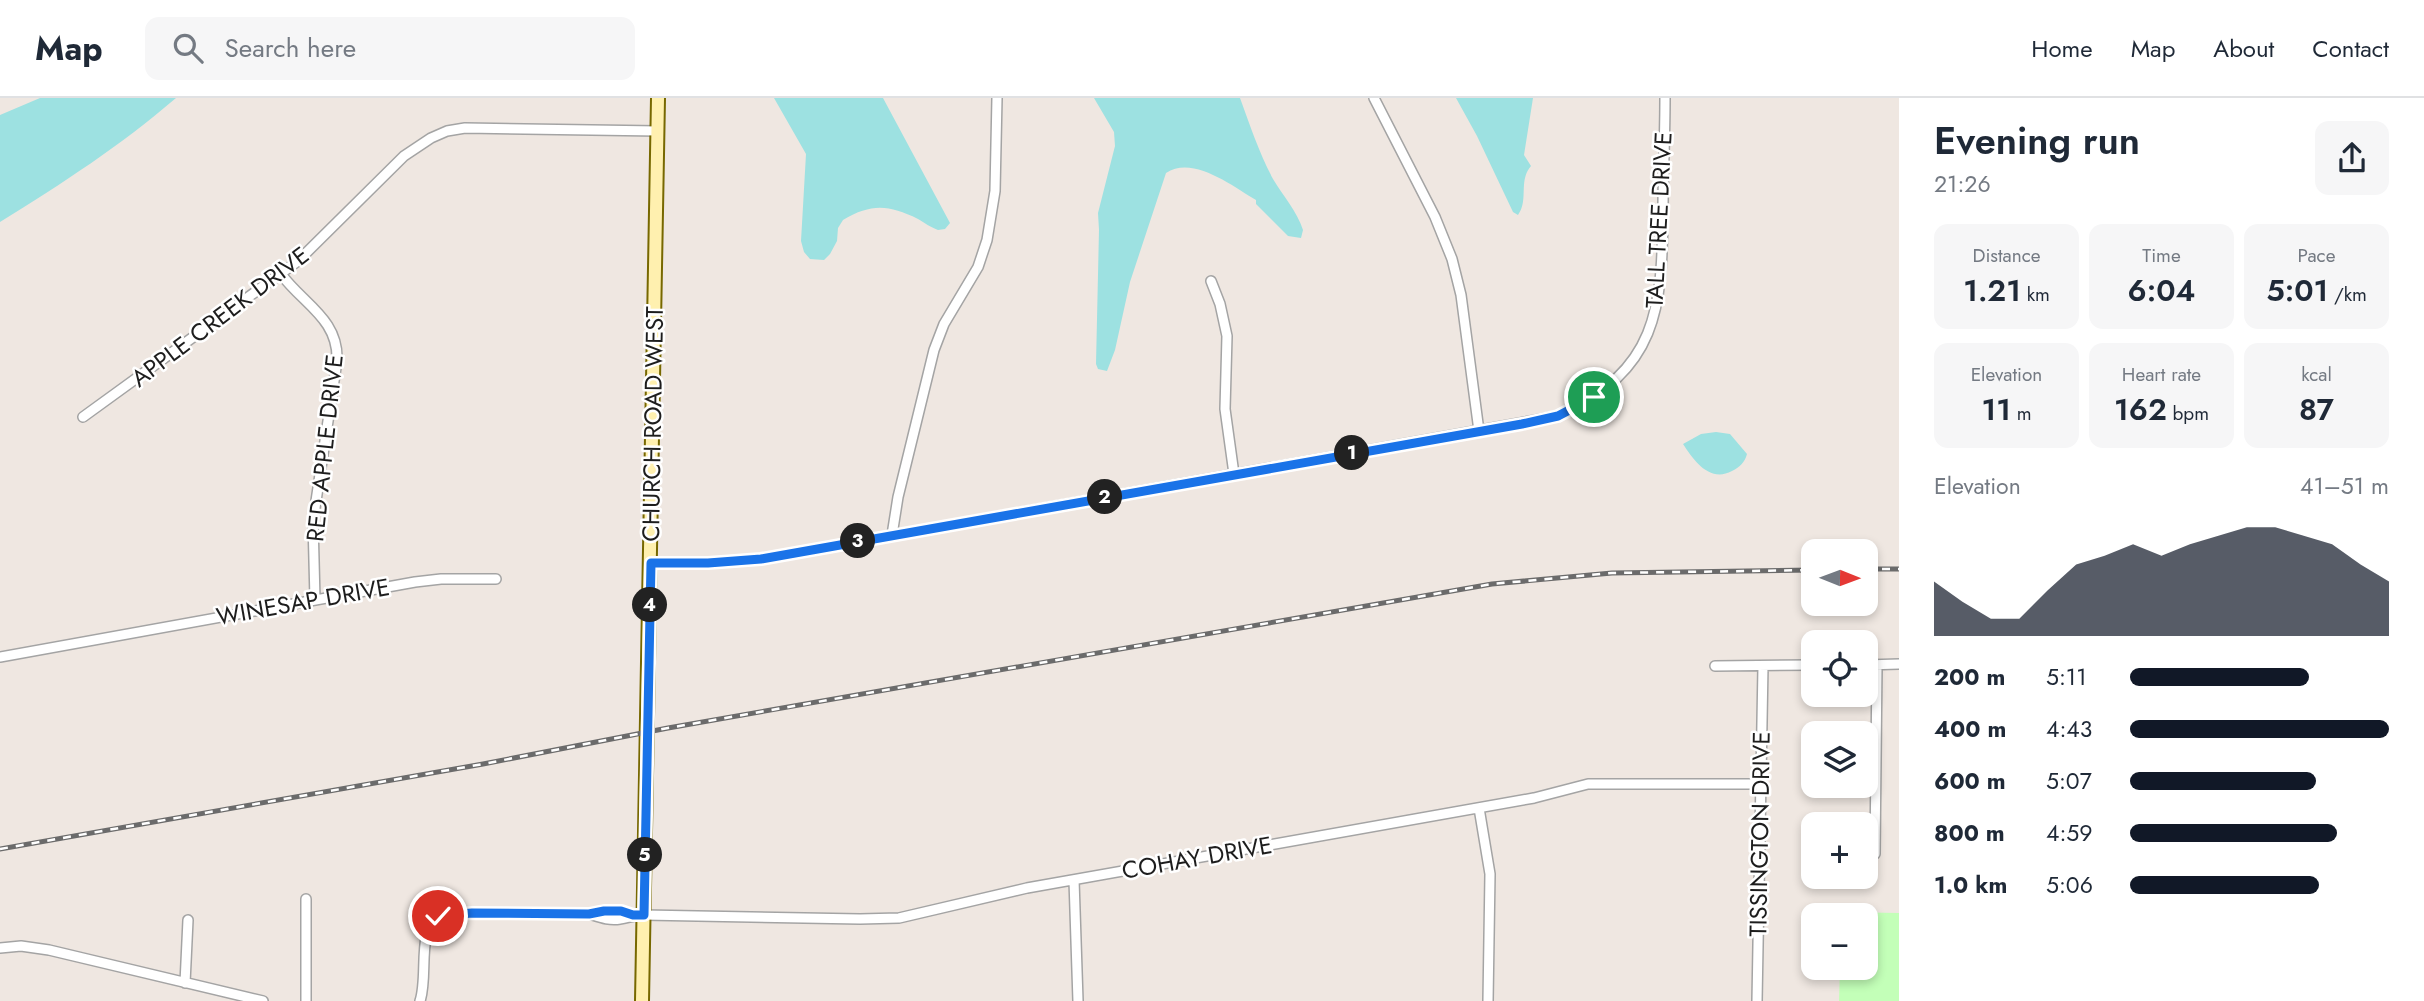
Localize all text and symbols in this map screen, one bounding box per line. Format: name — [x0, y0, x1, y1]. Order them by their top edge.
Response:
search box — [145, 17, 635, 80]
text: Map — [35, 25, 103, 72]
icon: search — [169, 29, 207, 67]
text: Search here — [225, 29, 356, 67]
text: Home — [2031, 31, 2093, 66]
text: Map — [2131, 31, 2175, 66]
text: About — [2213, 31, 2274, 66]
text: Contact — [2312, 31, 2389, 66]
text: Evening run — [1934, 113, 2140, 168]
button: share — [2315, 121, 2389, 195]
street label: TALL TREE DRIVE — [1636, 131, 1681, 309]
text: 21:26 — [1934, 167, 1991, 201]
street label: APPLE CREEK DRIVE — [123, 238, 316, 395]
text: Distance — [1972, 242, 2041, 269]
text: Time — [2142, 242, 2181, 269]
text: Pace — [2298, 242, 2335, 269]
text: 1.21 — [1963, 269, 2021, 312]
text: 6:04 — [2128, 269, 2195, 312]
text: 5:01 — [2266, 269, 2328, 312]
text: km — [2021, 281, 2050, 308]
text: /km — [2328, 281, 2367, 308]
street label: CHURCH ROAD WEST — [633, 306, 672, 542]
street label: RED APPLE DRIVE — [297, 353, 352, 543]
text: Elevation — [1971, 361, 2042, 388]
text: Heart rate — [2122, 361, 2201, 388]
text: kcal — [2301, 361, 2332, 388]
pin — [1564, 367, 1624, 427]
icon: arrive — [1575, 378, 1613, 416]
text: 11 — [1982, 388, 2011, 431]
text: 162 — [2114, 388, 2167, 431]
text: 87 — [2299, 388, 2334, 431]
text: m — [2011, 400, 2032, 427]
text: bpm — [2167, 400, 2209, 427]
pin: 1 — [1334, 436, 1370, 470]
text: 1 — [1347, 439, 1356, 466]
text: Elevation — [1934, 469, 2021, 503]
text: 41–51 m — [2300, 469, 2389, 503]
pin: 2 — [1088, 480, 1122, 514]
text: 2 — [1098, 483, 1111, 510]
pin: 3 — [840, 524, 876, 558]
text: 3 — [852, 527, 863, 554]
north arrow — [1801, 539, 1878, 616]
map controls — [1801, 539, 1878, 980]
street label: WINESAP DRIVE — [213, 569, 392, 634]
pin: 4 — [632, 588, 668, 622]
text: 4 — [643, 591, 656, 618]
button: locate — [1801, 630, 1878, 707]
text: 200 m — [1934, 660, 2005, 694]
text: 5:11 — [2046, 660, 2087, 694]
text: 400 m — [1934, 712, 2006, 746]
text: 4:43 — [2046, 712, 2092, 746]
button: layers — [1801, 721, 1878, 798]
street label: TISSINGTON DRIVE — [1740, 731, 1779, 937]
text: 600 m — [1934, 764, 2006, 798]
text: 5:07 — [2046, 764, 2092, 798]
button: + — [1801, 812, 1878, 889]
text: 800 m — [1934, 816, 2005, 850]
text: 4:59 — [2046, 816, 2093, 850]
street label: COHAY DRIVE — [1119, 827, 1275, 888]
pin: 5 — [628, 838, 662, 872]
text: 5 — [638, 841, 651, 868]
text: 1.0 km — [1934, 868, 2007, 902]
text: 5:06 — [2046, 868, 2093, 902]
pin — [408, 886, 468, 946]
icon: check — [419, 897, 457, 935]
button: − — [1801, 903, 1878, 980]

